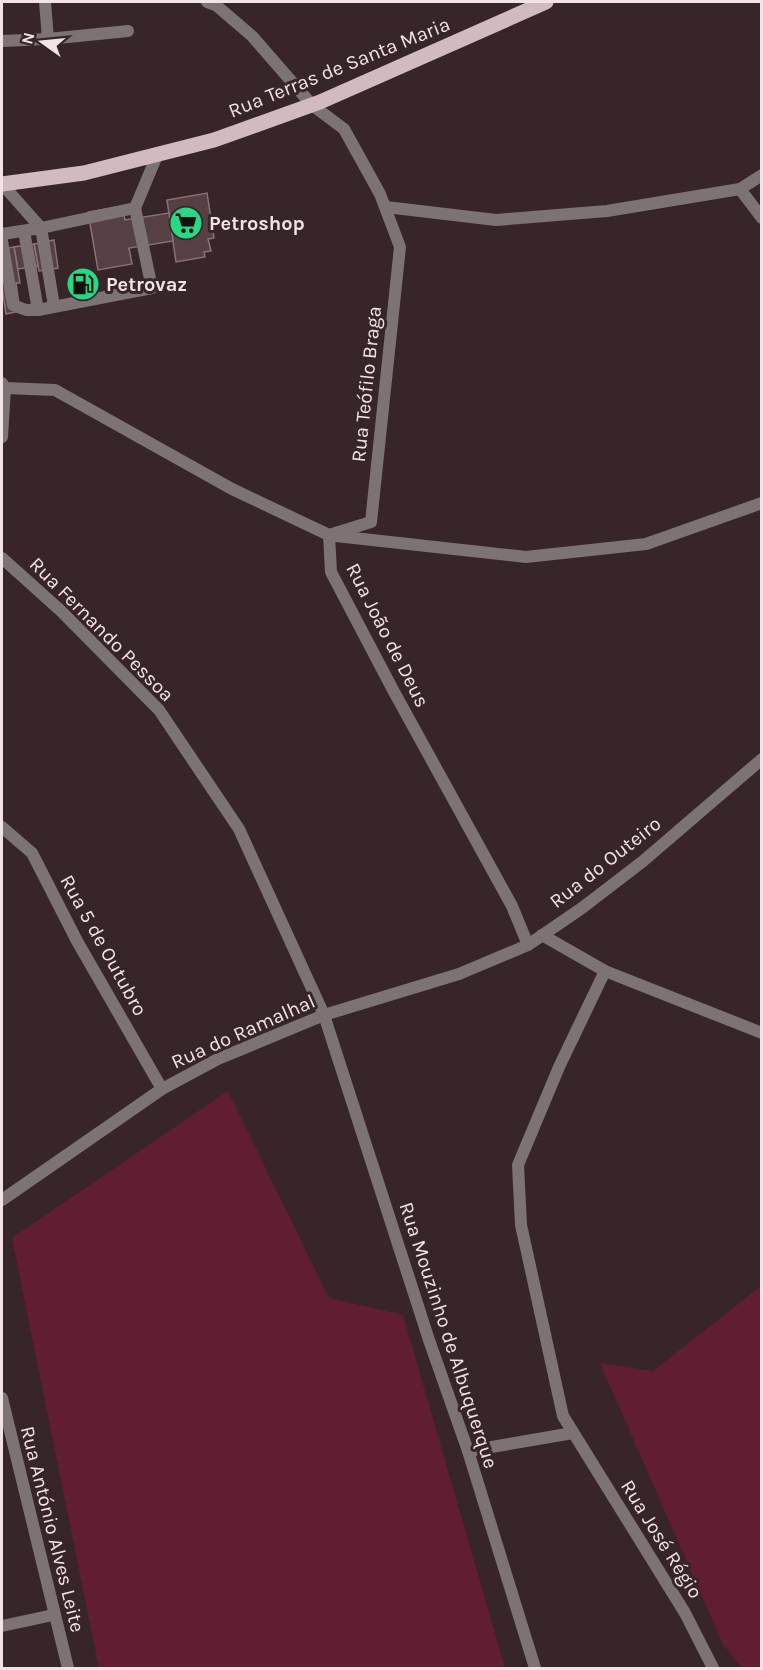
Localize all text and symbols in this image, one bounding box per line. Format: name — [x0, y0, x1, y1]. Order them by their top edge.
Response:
north arrow — [12, 12, 72, 72]
street label: Rua Terras de Santa Maria — [225, 12, 453, 123]
text: N — [17, 30, 39, 46]
supermarket icon: Petroshop — [168, 205, 204, 241]
place label: Petroshop — [209, 212, 305, 235]
fuel station icon: Petrovaz — [65, 266, 101, 302]
place label: Petrovaz — [106, 273, 187, 296]
street label: Rua Teófilo Braga — [347, 305, 386, 463]
street label: Rua Fernando Pessoa — [25, 552, 179, 706]
street label: Rua João de Deus — [341, 559, 434, 711]
street label: Rua do Outeiro — [545, 812, 665, 913]
street label: Rua 5 de Outubro — [55, 871, 152, 1020]
street label: Rua do Ramalhal — [168, 989, 319, 1073]
street label: Rua Mouzinho de Albuquerque — [395, 1199, 503, 1471]
street label: Rua António Alves Leite — [16, 1424, 89, 1635]
street label: Rua José Régio — [616, 1476, 707, 1603]

